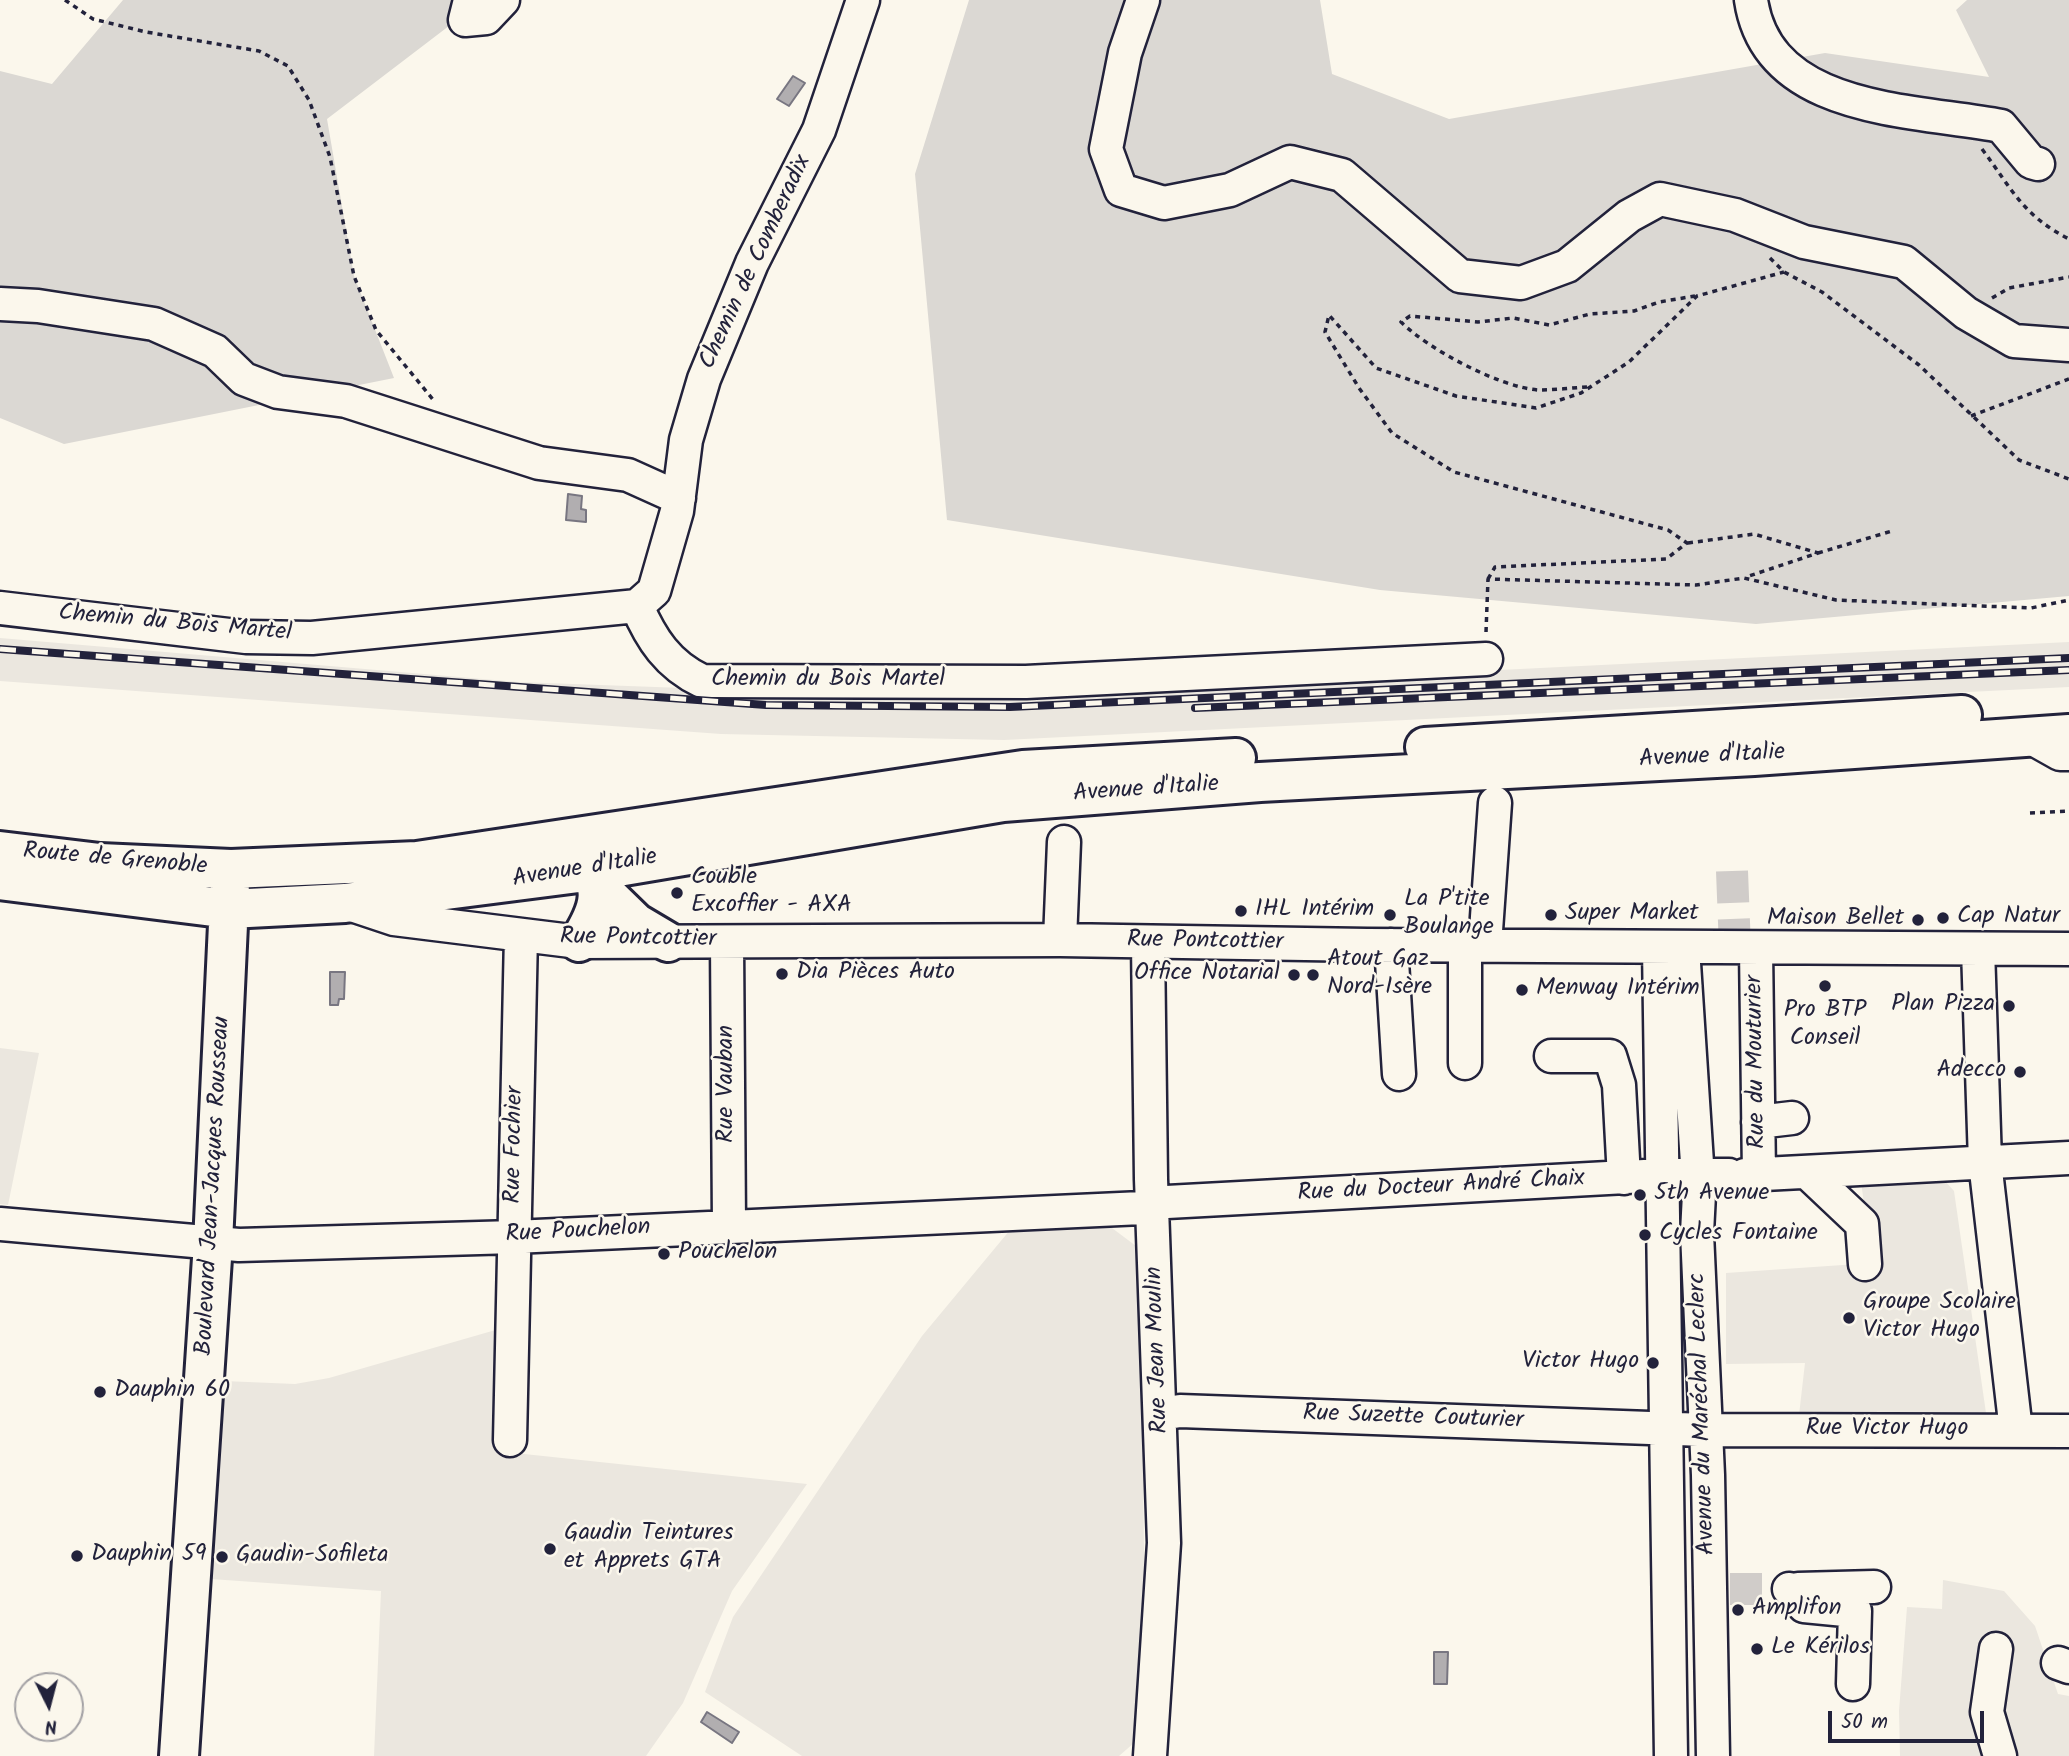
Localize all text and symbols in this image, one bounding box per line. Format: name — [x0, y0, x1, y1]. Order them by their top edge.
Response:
street label: Chemin de Comberadix — [695, 152, 819, 374]
street label: Chemin du Bois Martel — [57, 600, 293, 650]
street label: Chemin du Bois Martel — [711, 667, 945, 695]
street label: Avenue d'Italie — [1638, 740, 1786, 776]
street label: Avenue d'Italie — [1072, 772, 1220, 810]
street label: Route de Grenoble — [22, 839, 208, 883]
street label: Avenue d'Italie — [511, 844, 659, 896]
place label: Couble Excoffier - AXA — [691, 865, 852, 921]
marker: Couble Excoffier - AXA — [669, 885, 685, 901]
place label: La P'tite Boulange — [1404, 887, 1494, 943]
place label: IHL Intérim — [1255, 897, 1374, 925]
place label: Super Market — [1565, 901, 1699, 929]
marker: IHL Intérim — [1233, 903, 1249, 919]
place label: Cap Natur — [1957, 904, 2060, 932]
place label: Maison Bellet — [1767, 906, 1904, 934]
marker: La P'tite Boulange — [1382, 907, 1398, 923]
marker: Super Market — [1543, 907, 1559, 923]
marker: Cap Natur — [1935, 910, 1951, 926]
marker: Maison Bellet — [1910, 912, 1926, 928]
street label: Rue Pontcottier — [559, 924, 717, 956]
street label: Rue Pontcottier — [1126, 927, 1284, 959]
place label: Atout Gaz Nord-Isère — [1327, 947, 1432, 1003]
place label: Dia Pièces Auto — [796, 960, 955, 988]
place label: Office Notarial — [1134, 961, 1280, 989]
marker: Dia Pièces Auto — [774, 966, 790, 982]
marker: Office Notarial — [1286, 967, 1302, 983]
marker: Atout Gaz Nord-Isère — [1305, 967, 1321, 983]
street label: Rue du Mouturier — [1742, 975, 1774, 1149]
place label: Menway Intérim — [1536, 976, 1700, 1004]
marker: Pro BTP Conseil — [1817, 978, 1833, 994]
marker: Menway Intérim — [1514, 982, 1530, 998]
place label: Plan Pizza — [1891, 992, 1995, 1020]
place label: Pro BTP Conseil — [1784, 998, 1866, 1054]
marker: Plan Pizza — [2001, 998, 2017, 1014]
street label: Boulevard Jean-Jacques Rousseau — [192, 1016, 238, 1356]
street label: Rue Vauban — [714, 1025, 742, 1143]
place label: Adecco — [1936, 1058, 2006, 1086]
marker: Adecco — [2012, 1064, 2028, 1080]
street label: Rue Fochier — [501, 1086, 531, 1204]
street label: Rue du Docteur André Chaix — [1297, 1166, 1585, 1210]
place label: 5th Avenue — [1654, 1181, 1769, 1209]
marker: 5th Avenue — [1632, 1187, 1648, 1203]
street label: Rue Pouchelon — [505, 1215, 651, 1251]
place label: Cycles Fontaine — [1659, 1221, 1818, 1249]
marker: Cycles Fontaine — [1637, 1227, 1653, 1243]
place label: Pouchelon — [678, 1240, 777, 1268]
marker: Pouchelon — [656, 1246, 672, 1262]
street label: Rue Jean Moulin — [1142, 1266, 1176, 1434]
street label: Avenue du Maréchal Leclerc — [1685, 1272, 1723, 1556]
place label: Groupe Scolaire Victor Hugo — [1863, 1290, 2016, 1346]
marker: Groupe Scolaire Victor Hugo — [1841, 1310, 1857, 1326]
place label: Victor Hugo — [1522, 1349, 1639, 1377]
marker: Victor Hugo — [1645, 1355, 1661, 1371]
place label: Dauphin 60 — [114, 1378, 230, 1406]
marker: Dauphin 60 — [92, 1384, 108, 1400]
street label: Rue Suzette Couturier — [1302, 1401, 1524, 1437]
street label: Rue Victor Hugo — [1806, 1416, 1968, 1444]
place label: Gaudin Teintures et Apprets GTA — [564, 1521, 734, 1577]
marker: Gaudin Teintures et Apprets GTA — [542, 1541, 558, 1557]
place label: Dauphin 59 — [91, 1542, 206, 1570]
place label: Gaudin-Sofileta — [236, 1543, 388, 1571]
marker: Dauphin 59 — [69, 1548, 85, 1564]
marker: Gaudin-Sofileta — [214, 1549, 230, 1565]
place label: Amplifon — [1752, 1596, 1841, 1624]
marker: Amplifon — [1730, 1602, 1746, 1618]
place label: Le Kérilos — [1771, 1635, 1870, 1663]
marker: Le Kérilos — [1749, 1641, 1765, 1657]
north arrow — [14, 1672, 84, 1742]
scale bar — [1831, 1696, 1987, 1740]
text: 50 m — [1841, 1706, 1888, 1739]
text: N — [43, 1710, 59, 1741]

